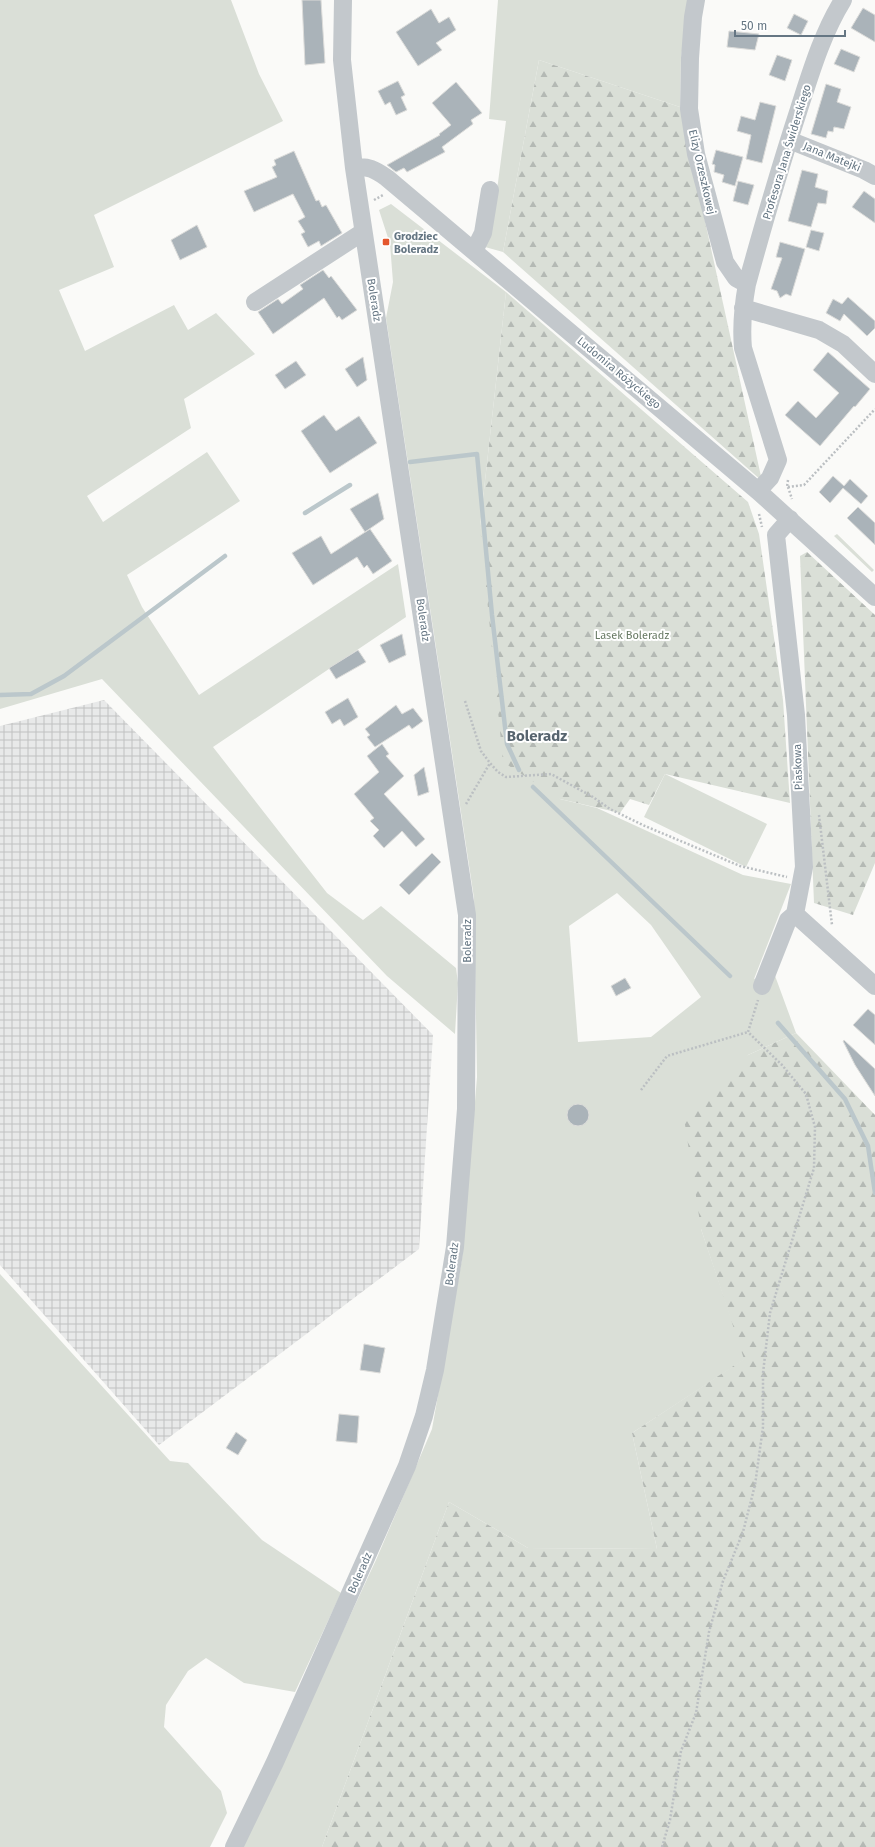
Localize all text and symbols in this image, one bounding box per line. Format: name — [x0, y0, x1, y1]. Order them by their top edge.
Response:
scale bar — [735, 12, 845, 38]
text: 50 m — [741, 19, 767, 33]
street label: Profesora Jana Świderskiego — [759, 83, 814, 221]
street label: Elizy Orzeszkowej — [686, 128, 718, 216]
street label: Jana Matejki — [801, 140, 863, 174]
place label: Grodziec Boleradz — [394, 230, 438, 256]
marker: Grodziec Boleradz — [381, 237, 391, 247]
street label: Boleradz — [364, 277, 384, 323]
street label: Ludomira Różyckiego — [575, 334, 663, 412]
street label: Boleradz — [414, 598, 432, 643]
park label: Lasek Boleradz — [595, 629, 669, 642]
district label: Boleradz — [507, 727, 567, 745]
street label: Piaskowa — [791, 744, 805, 790]
street label: Boleradz — [461, 919, 474, 963]
street label: Boleradz — [443, 1241, 461, 1286]
street label: Boleradz — [345, 1550, 375, 1596]

